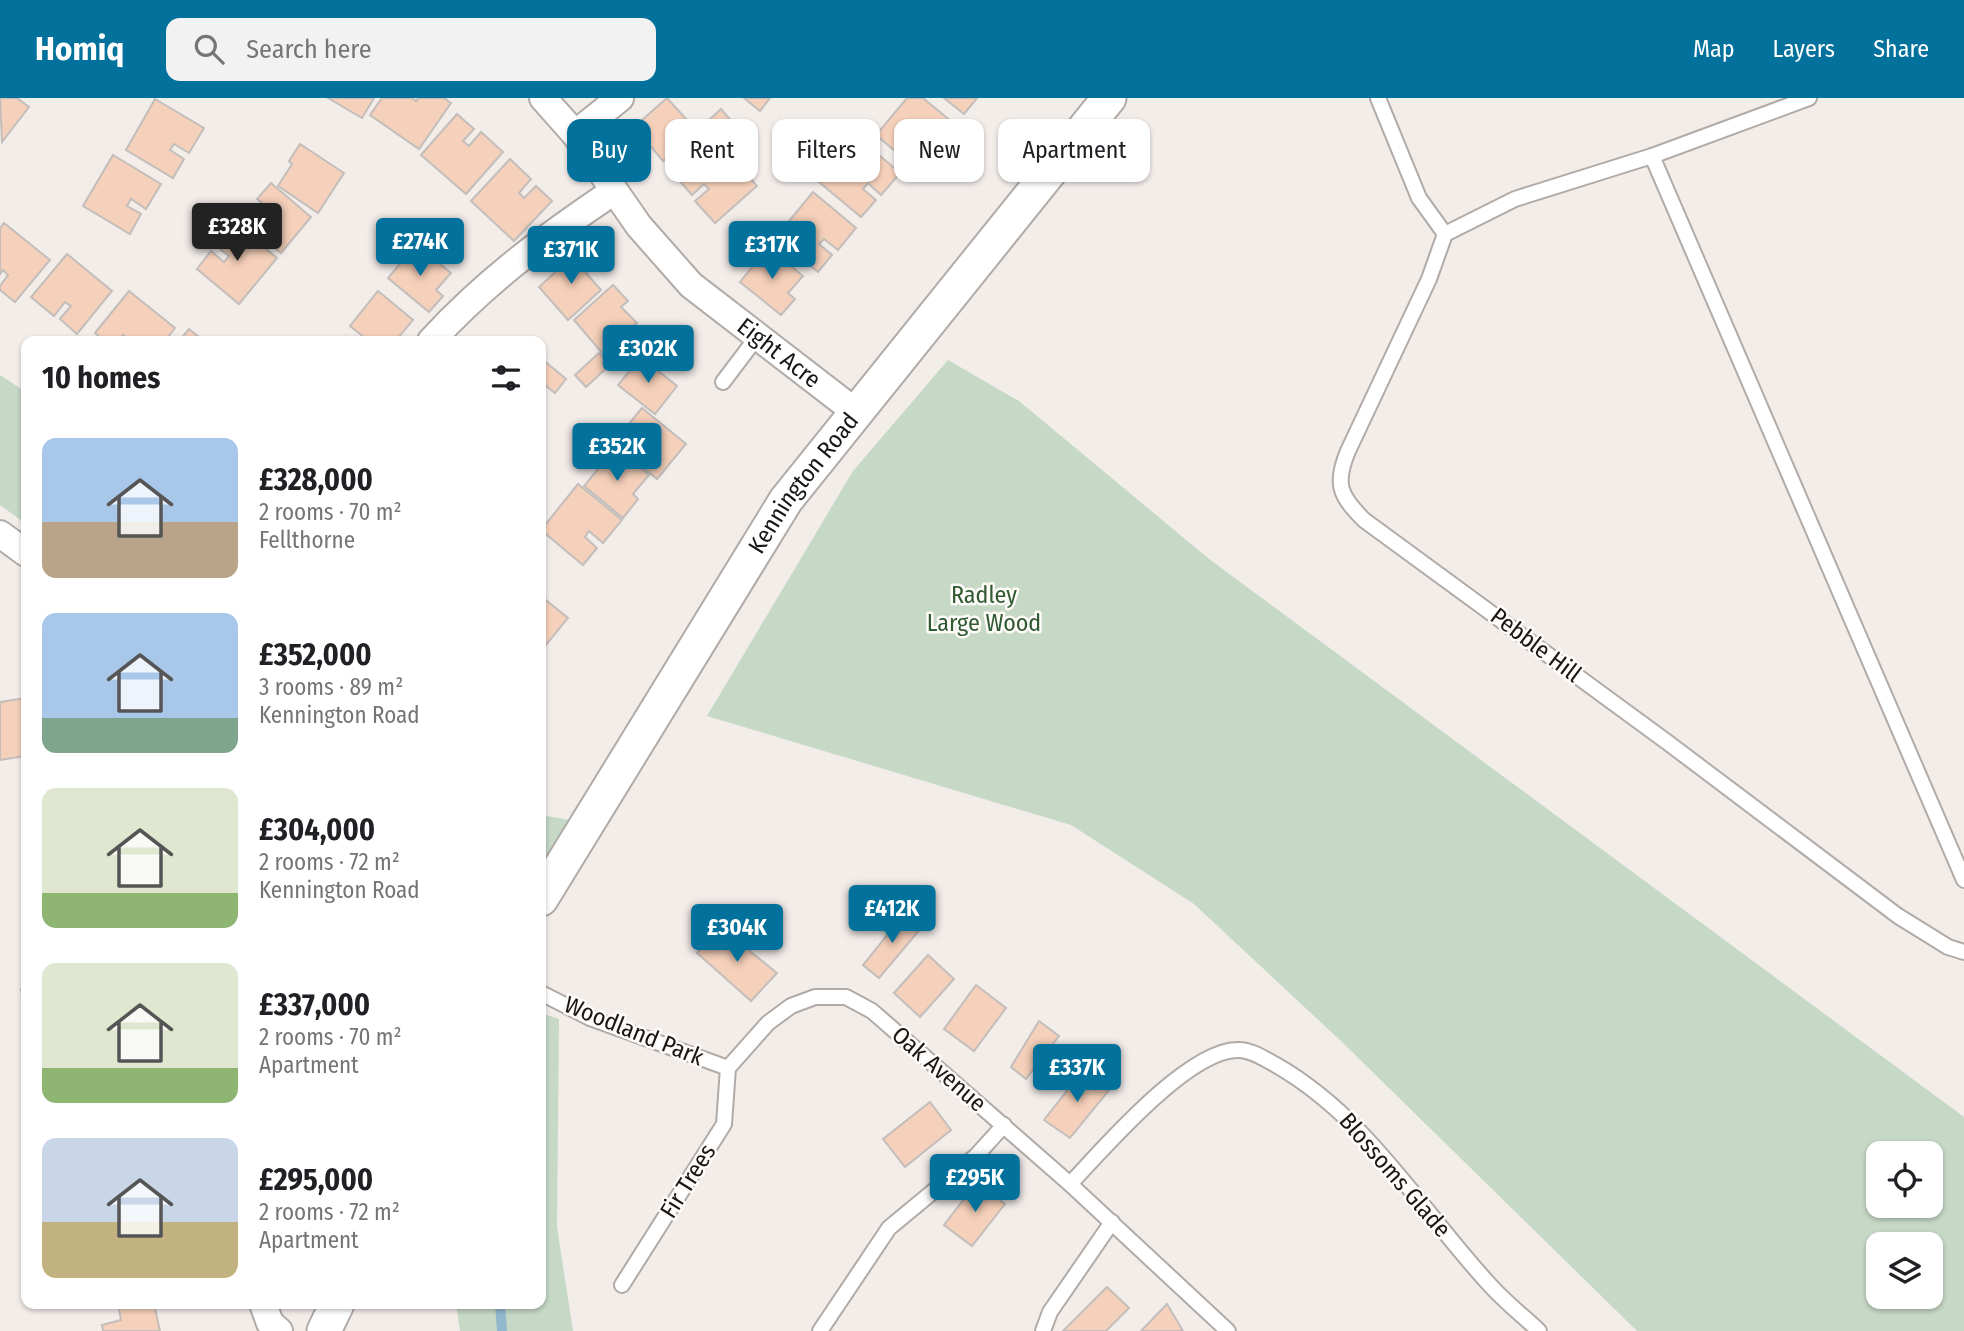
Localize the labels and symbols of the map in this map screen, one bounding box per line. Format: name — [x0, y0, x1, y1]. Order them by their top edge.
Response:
pin: £328K — [188, 204, 286, 263]
pin: £274K — [371, 218, 469, 278]
pin: £317K — [723, 222, 821, 281]
pin: £371K — [522, 226, 620, 286]
street label: Eight Acre — [732, 312, 826, 394]
pin: £302K — [599, 326, 697, 385]
street label: Kennington Road — [743, 407, 864, 559]
pin: £352K — [568, 424, 666, 483]
park label: Radley Large Wood — [927, 581, 1041, 637]
street label: Pebble Hill — [1485, 602, 1587, 688]
pin: £412K — [843, 886, 941, 945]
pin: £304K — [688, 904, 786, 964]
street label: Woodland Park — [560, 990, 708, 1072]
street label: Oak Avenue — [886, 1021, 992, 1117]
pin: £337K — [1028, 1044, 1126, 1104]
street label: Blossoms Glade — [1333, 1107, 1457, 1243]
street label: Fir Trees — [654, 1139, 722, 1223]
pin: £295K — [926, 1154, 1024, 1214]

